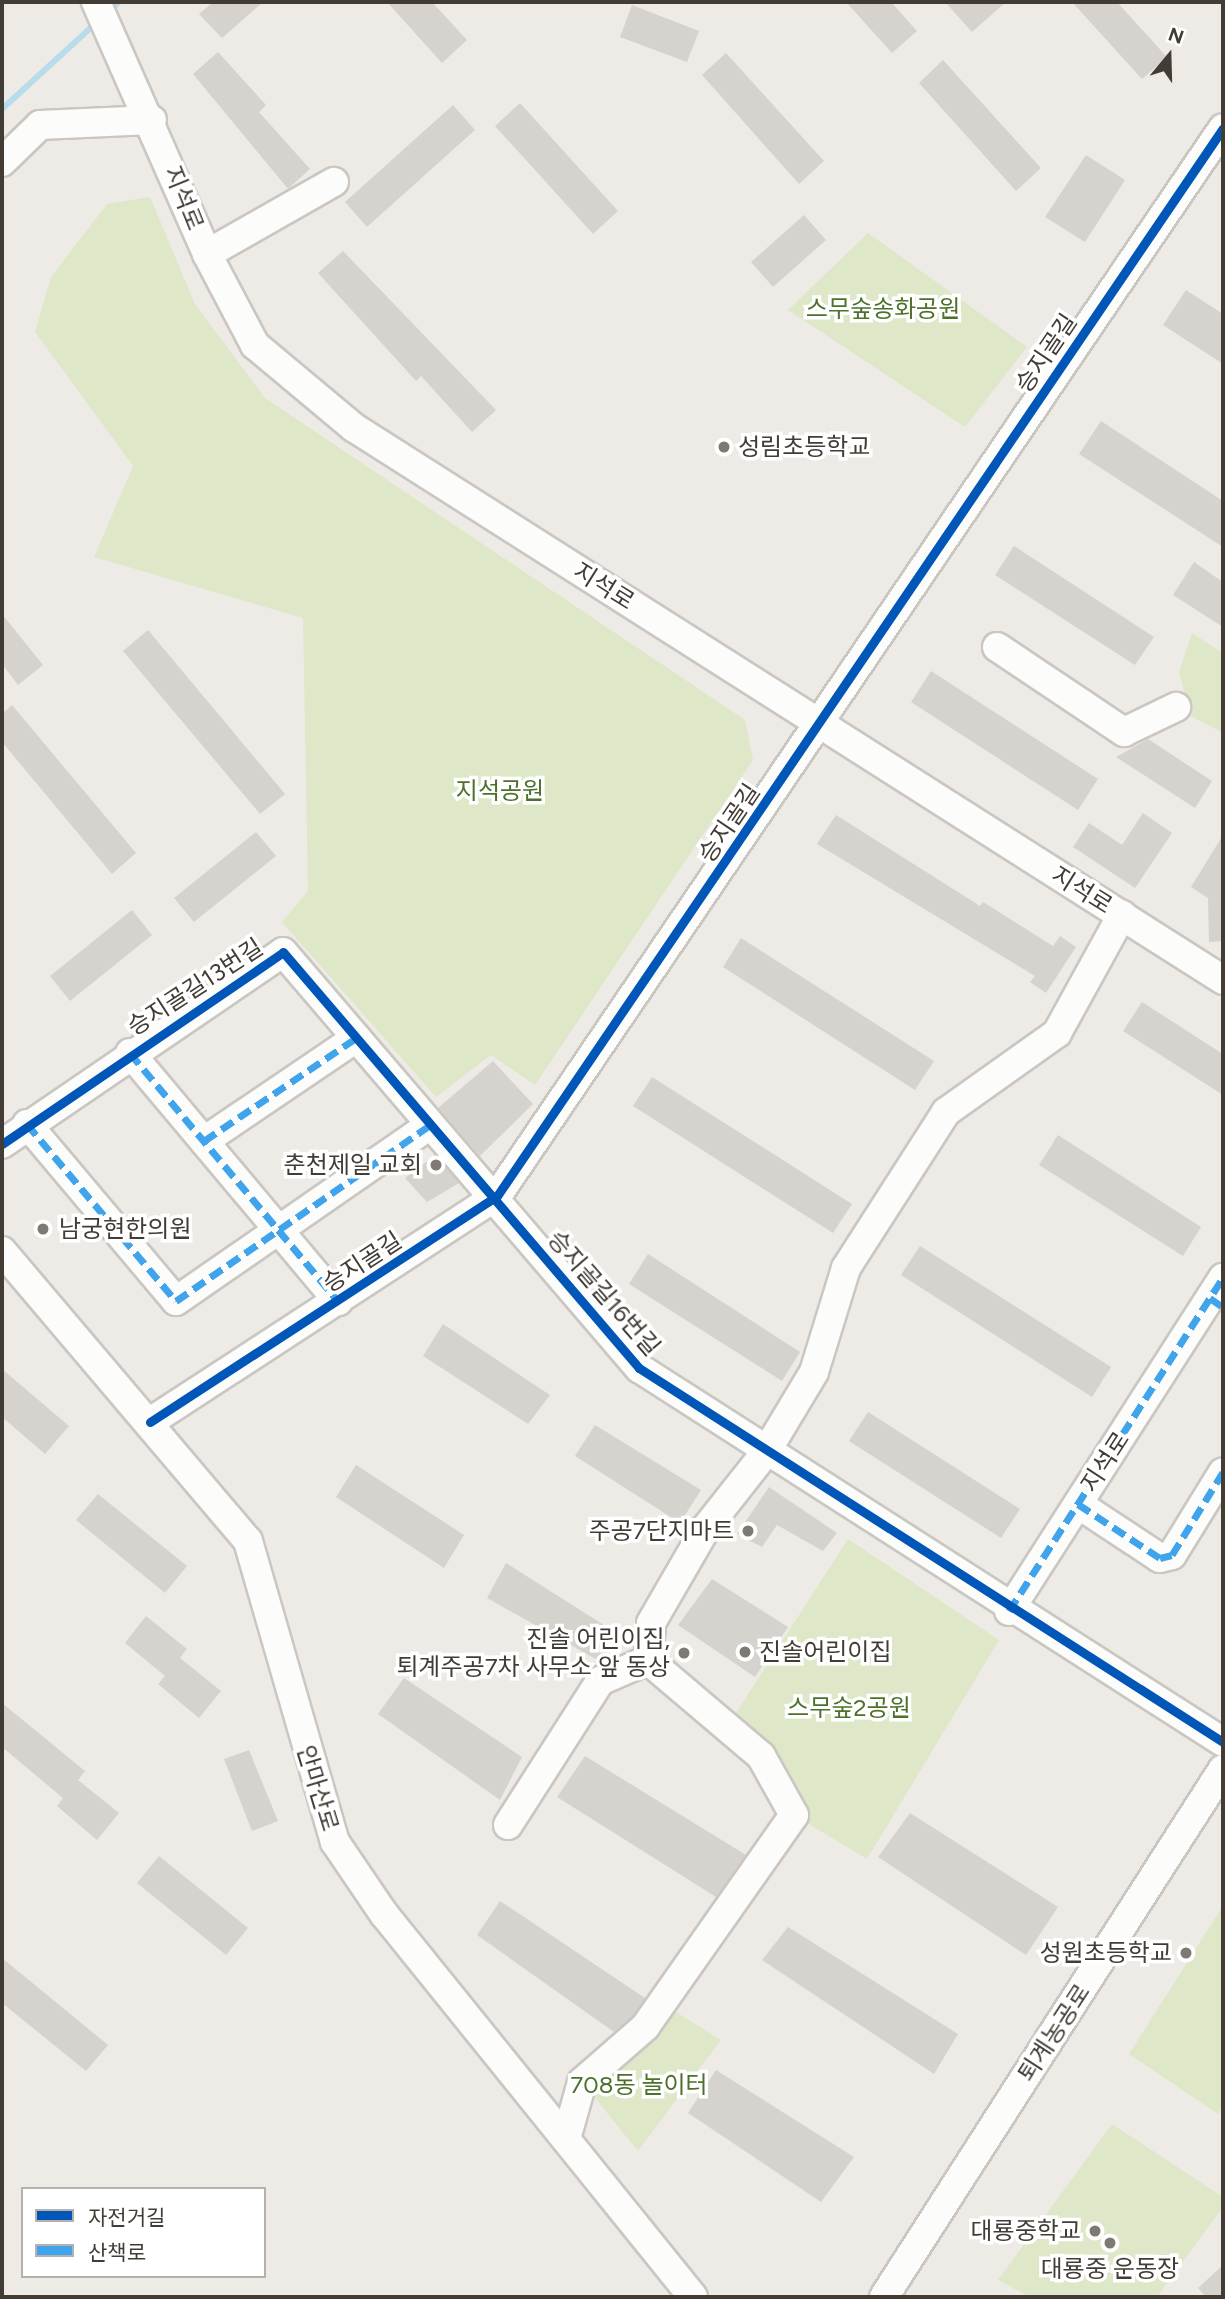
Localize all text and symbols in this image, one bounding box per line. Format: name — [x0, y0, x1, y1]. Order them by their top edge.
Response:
north arrow — [1134, 21, 1204, 91]
text: N — [1165, 22, 1187, 49]
street label: 지석로 — [158, 162, 210, 234]
park label: 스무숲송화공원 — [806, 295, 960, 323]
street label: 승지골길 — [1009, 308, 1083, 398]
place label: 성림초등학교 — [738, 433, 870, 461]
marker: 성림초등학교 — [716, 439, 732, 455]
street label: 지석로 — [568, 556, 640, 616]
park label: 지석공원 — [456, 777, 544, 805]
street label: 승지골길 — [692, 778, 766, 868]
street label: 지석로 — [1046, 860, 1118, 920]
street label: 승지골길13번길 — [122, 933, 268, 1041]
place label: 춘천제일 교회 — [284, 1151, 422, 1179]
marker: 춘천제일 교회 — [428, 1157, 444, 1173]
place label: 남궁현한의원 — [59, 1215, 191, 1243]
marker: 남궁현한의원 — [33, 1219, 53, 1239]
street label: 승지골길16번길 — [542, 1225, 666, 1361]
street label: 승지골길 — [317, 1226, 407, 1298]
street label: 지석로 — [1075, 1426, 1135, 1498]
place label: 주공7단지마트 — [589, 1517, 734, 1545]
marker: 주공7단지마트 — [740, 1523, 756, 1539]
place label: 진솔 어린이집, 퇴계주공7차 사무소 앞 동상 — [396, 1625, 670, 1681]
place label: 진솔어린이집 — [759, 1638, 891, 1666]
marker: 진솔어린이집 — [737, 1644, 753, 1660]
marker: 진솔 어린이집, 퇴계주공7차 사무소 앞 동상 — [676, 1645, 692, 1661]
park label: 스무숲2공원 — [787, 1694, 911, 1722]
street label: 안마산로 — [291, 1742, 345, 1834]
place label: 성원초등학교 — [1040, 1939, 1172, 1967]
marker: 성원초등학교 — [1178, 1945, 1194, 1961]
street label: 퇴계농공로 — [1012, 1979, 1096, 2087]
park label: 708동 놀이터 — [570, 2071, 708, 2099]
legend — [21, 2187, 266, 2278]
text: 자전거길 — [88, 2205, 165, 2230]
place label: 대룡중학교 — [971, 2217, 1081, 2245]
marker: 대룡중학교 — [1087, 2223, 1103, 2239]
marker: 대룡중 운동장 — [1102, 2235, 1118, 2251]
text: 산책로 — [88, 2240, 146, 2265]
place label: 대룡중 운동장 — [1041, 2255, 1179, 2283]

